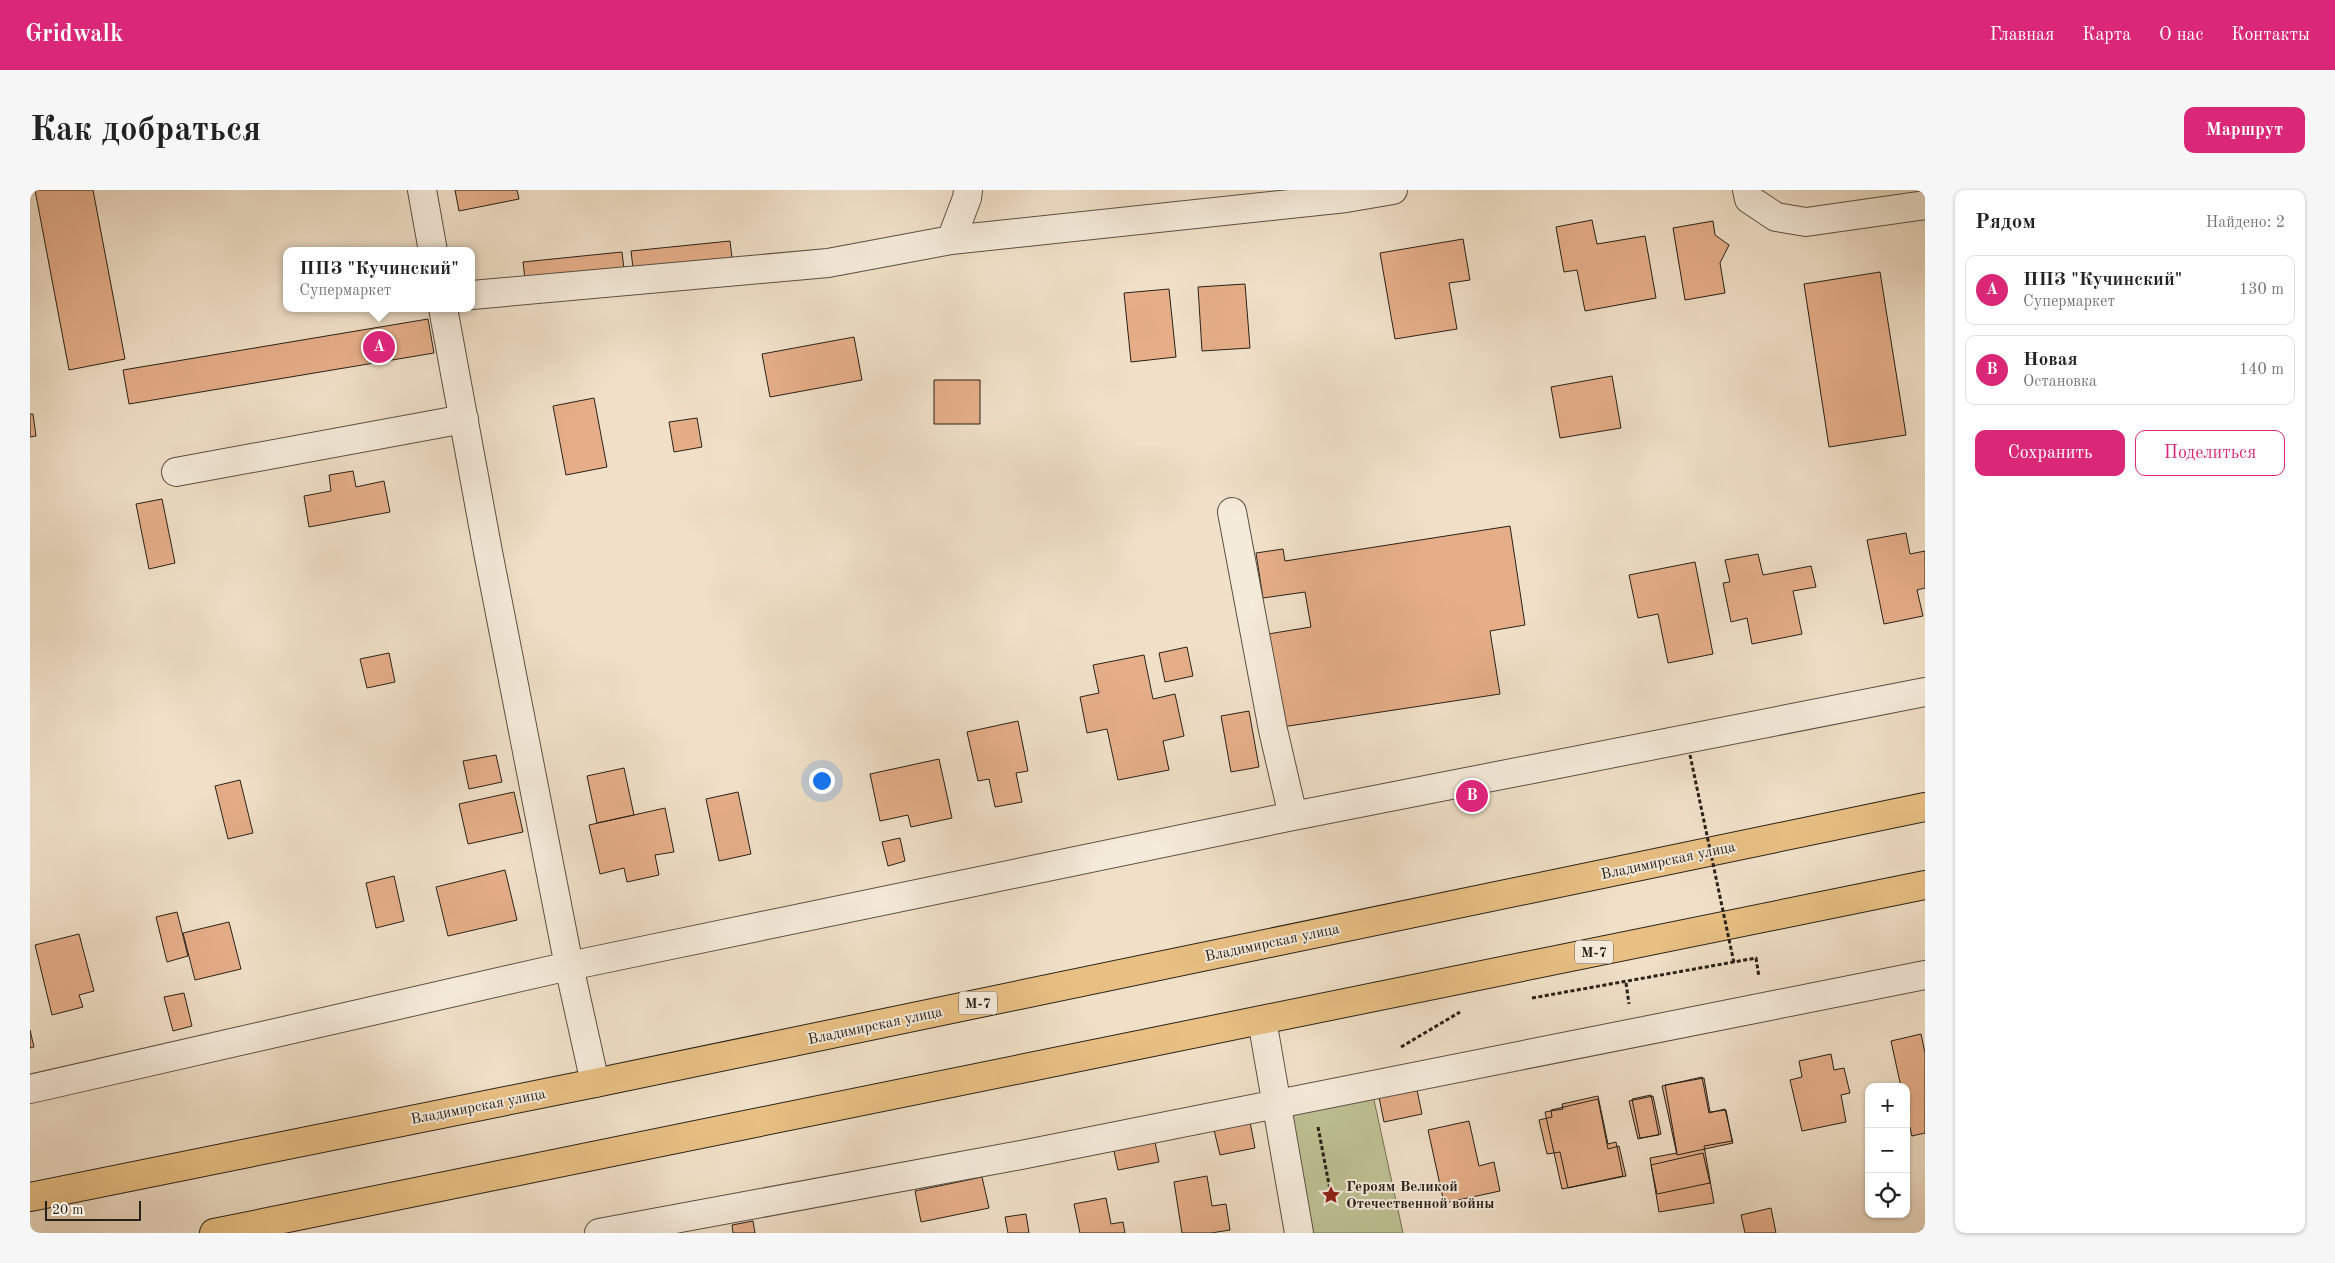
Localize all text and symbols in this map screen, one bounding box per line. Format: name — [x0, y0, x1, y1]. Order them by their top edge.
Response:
text: Gridwalk — [25, 23, 123, 47]
text: Главная — [1990, 26, 2054, 44]
text: Карта — [2082, 26, 2131, 44]
text: О нас — [2159, 26, 2203, 44]
text: Контакты — [2231, 26, 2310, 44]
button: Маршрут — [2184, 107, 2305, 153]
text: Как добраться — [30, 113, 261, 148]
text: Рядом — [1975, 212, 2036, 233]
text: Найдено: 2 — [2206, 215, 2285, 231]
popup — [283, 247, 475, 312]
text: ППЗ "Кучинский" — [299, 260, 459, 279]
text: ППЗ "Кучинский" — [2023, 271, 2182, 290]
text: A — [1986, 282, 1998, 298]
text: 130 m — [2239, 282, 2284, 298]
text: Супермаркет — [299, 283, 391, 299]
text: Супермаркет — [2023, 294, 2115, 310]
pin: A — [363, 328, 395, 366]
text: Новая — [2023, 351, 2078, 370]
text: B — [1986, 362, 1998, 378]
text: 140 m — [2239, 362, 2284, 378]
text: Остановка — [2023, 374, 2097, 390]
button: Сохранить — [1975, 430, 2125, 476]
button: Поделиться — [2135, 430, 2285, 476]
your location — [809, 768, 835, 794]
pin: B — [1456, 777, 1488, 815]
street label: Владимирская улица — [1600, 840, 1737, 883]
street label: Владимирская улица — [1204, 922, 1341, 965]
road number: М-7 — [1575, 940, 1613, 964]
road number: М-7 — [959, 991, 997, 1014]
street label: Владимирская улица — [807, 1005, 944, 1048]
map controls — [1865, 1083, 1910, 1218]
button: + — [1865, 1083, 1910, 1128]
street label: Владимирская улица — [410, 1087, 548, 1128]
button: − — [1865, 1128, 1910, 1173]
button: locate — [1865, 1173, 1910, 1218]
place label: Героям Великой Отечественной войны — [1346, 1180, 1495, 1212]
place icon: Героям Великой Отечественной войны — [1320, 1184, 1342, 1206]
scale bar — [45, 1198, 141, 1221]
text: 20 m — [52, 1203, 83, 1217]

